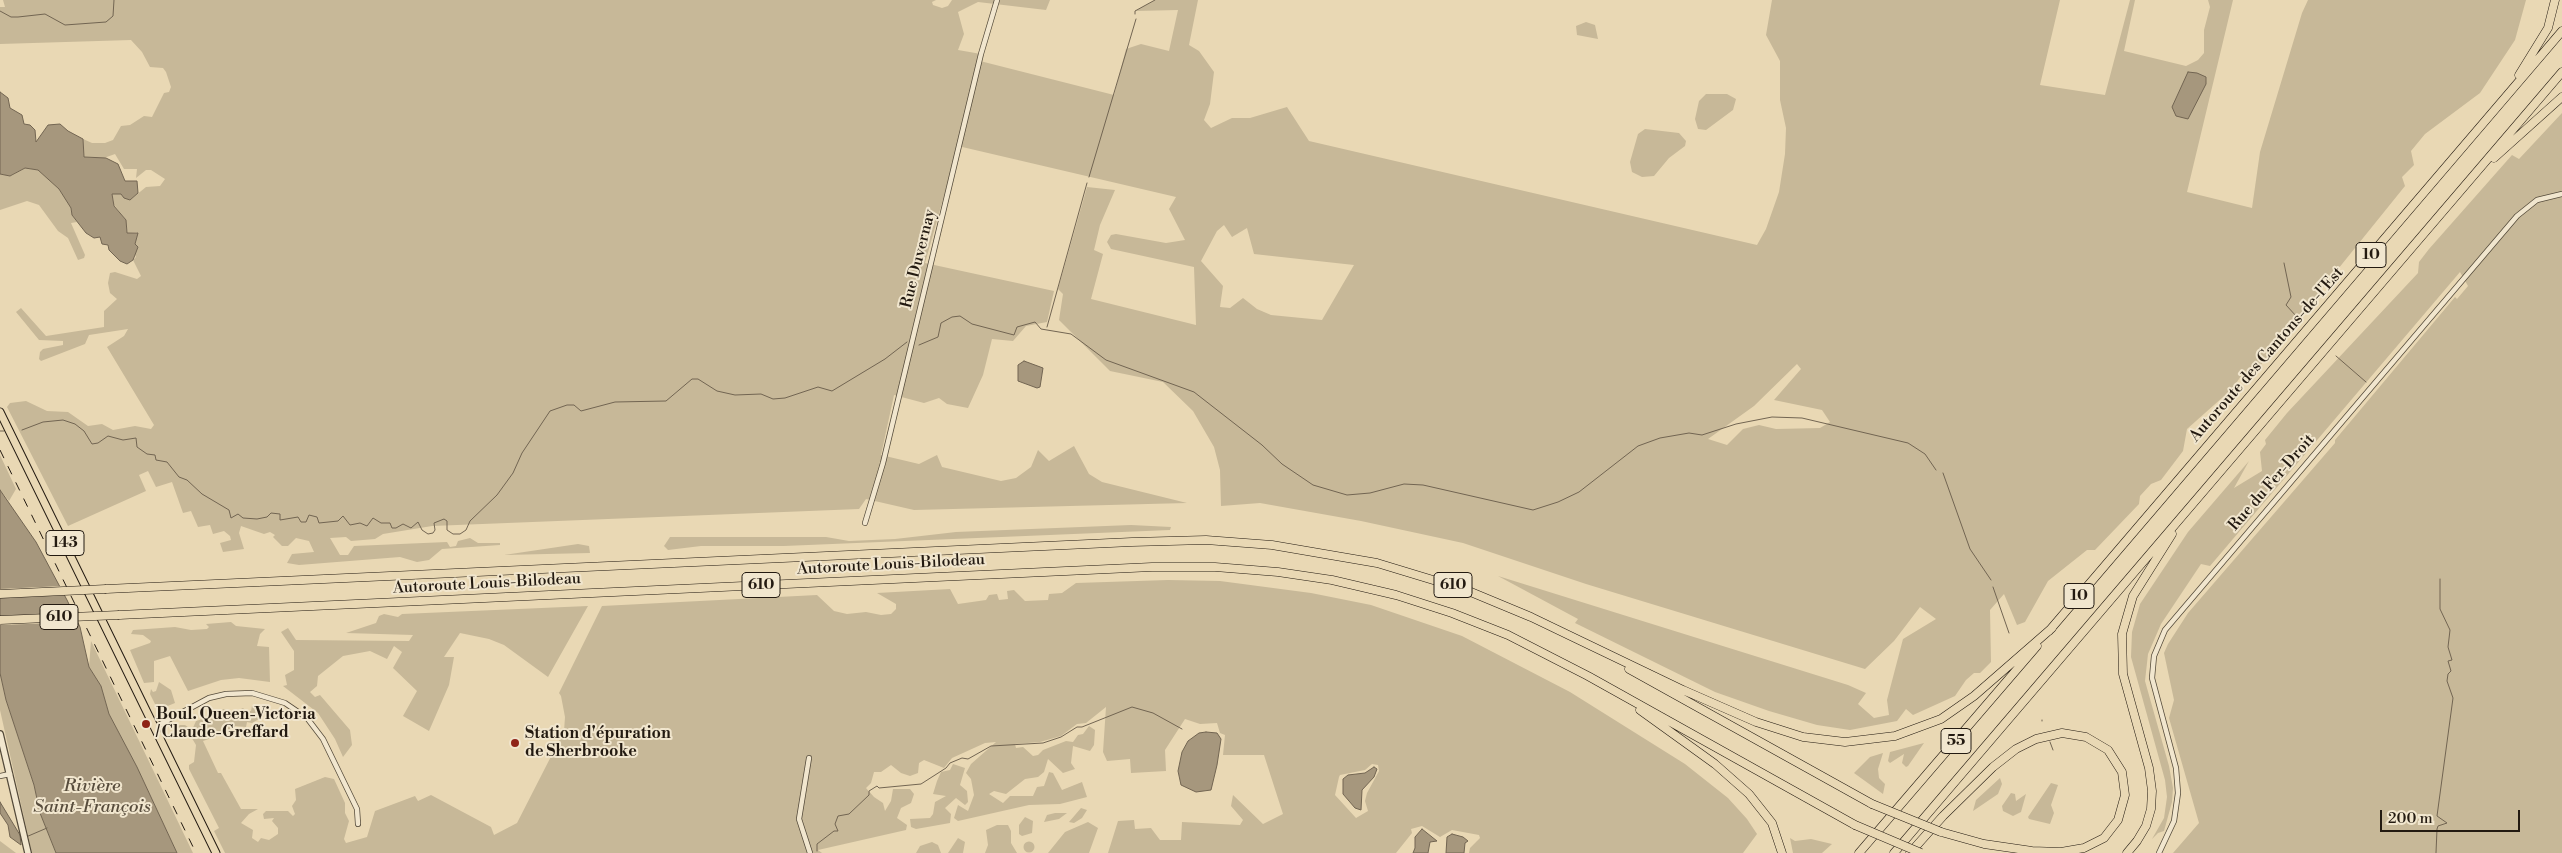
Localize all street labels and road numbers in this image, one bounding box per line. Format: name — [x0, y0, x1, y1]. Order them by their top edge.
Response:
street label: Rue Duvernay — [897, 208, 941, 310]
road number: 10 — [2356, 242, 2386, 268]
street label: Autoroute des Cantons-de-l'Est — [2186, 264, 2348, 446]
street label: Rue du Fer-Droit — [2225, 431, 2319, 535]
road number: 143 — [46, 530, 84, 556]
street label: Autoroute Louis-Bilodeau — [797, 550, 985, 580]
street label: Autoroute Louis-Bilodeau — [393, 569, 581, 599]
road number: 610 — [742, 572, 780, 598]
road number: 610 — [1434, 572, 1472, 598]
road number: 10 — [2064, 584, 2094, 608]
road number: 610 — [40, 604, 78, 630]
road number: 55 — [1941, 728, 1971, 754]

